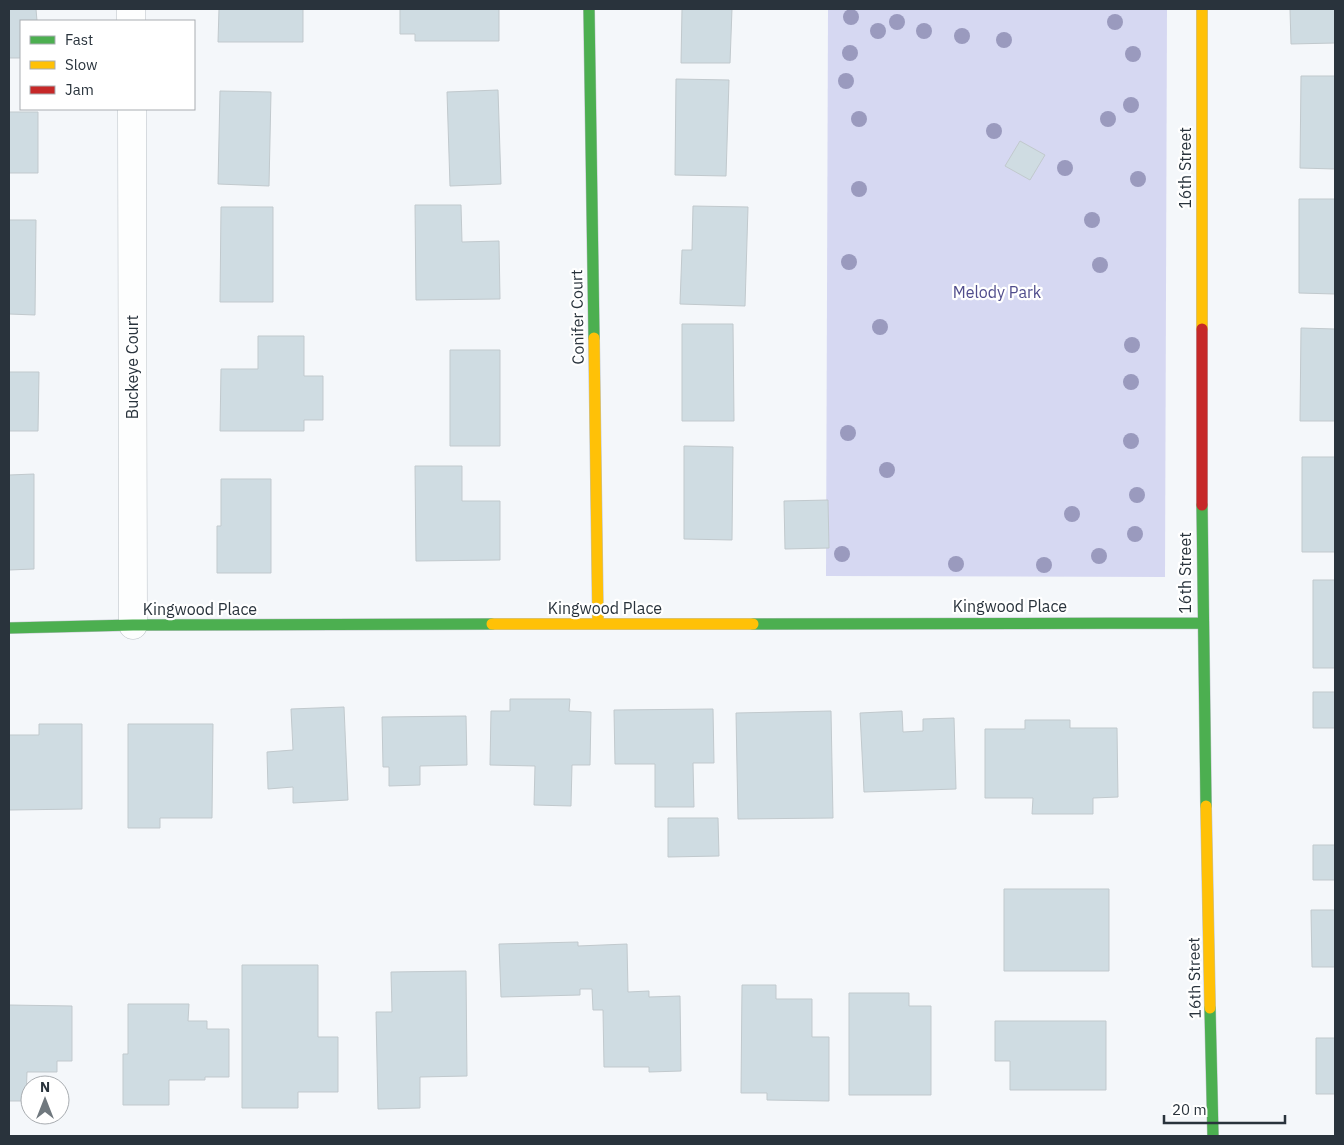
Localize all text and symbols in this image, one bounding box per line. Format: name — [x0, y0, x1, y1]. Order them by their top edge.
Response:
legend — [20, 20, 195, 110]
text: Fast — [65, 30, 93, 49]
text: Slow — [65, 55, 98, 74]
text: Jam — [65, 80, 94, 99]
street label: 16th Street — [1175, 127, 1195, 209]
street label: Conifer Court — [566, 269, 588, 365]
park label: Melody Park — [953, 282, 1042, 302]
street label: Buckeye Court — [122, 315, 142, 419]
street label: 16th Street — [1175, 532, 1195, 614]
street label: Kingwood Place — [953, 596, 1067, 616]
street label: Kingwood Place — [548, 598, 662, 618]
street label: Kingwood Place — [143, 599, 257, 619]
street label: 16th Street — [1183, 937, 1205, 1019]
north arrow — [20, 1075, 70, 1125]
text: N — [40, 1078, 50, 1096]
scale bar — [1164, 1092, 1285, 1124]
text: 20 m — [1172, 1100, 1207, 1119]

